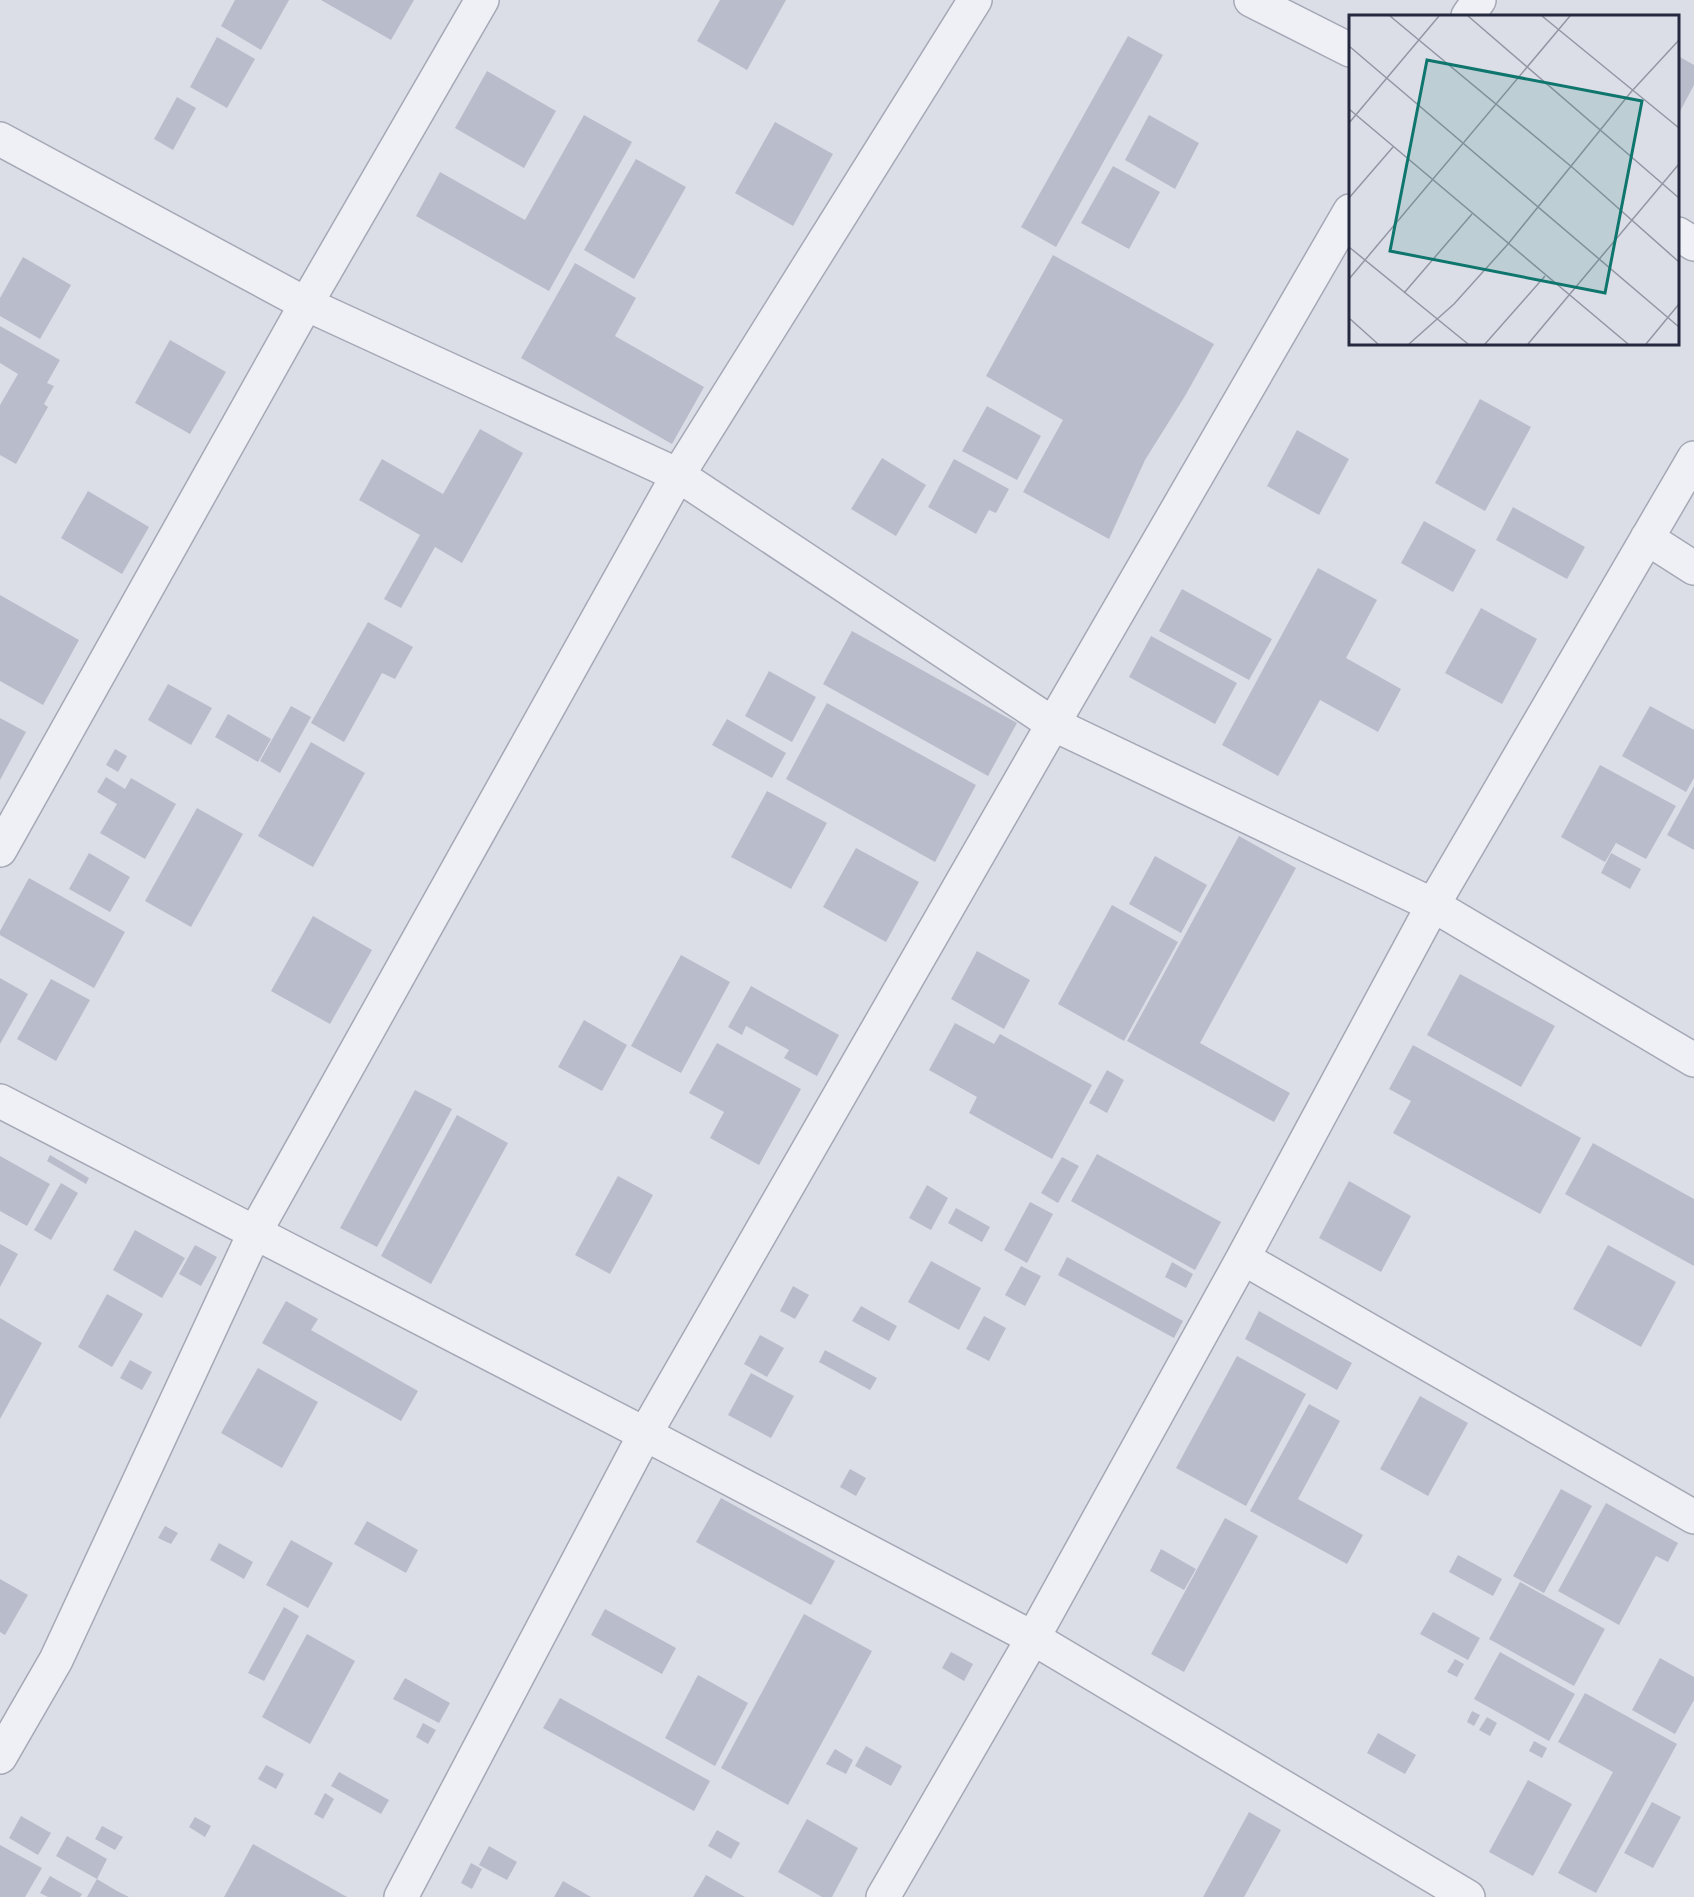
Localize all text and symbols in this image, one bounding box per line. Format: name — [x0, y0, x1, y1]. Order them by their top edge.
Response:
inset map — [1349, 15, 1679, 345]

